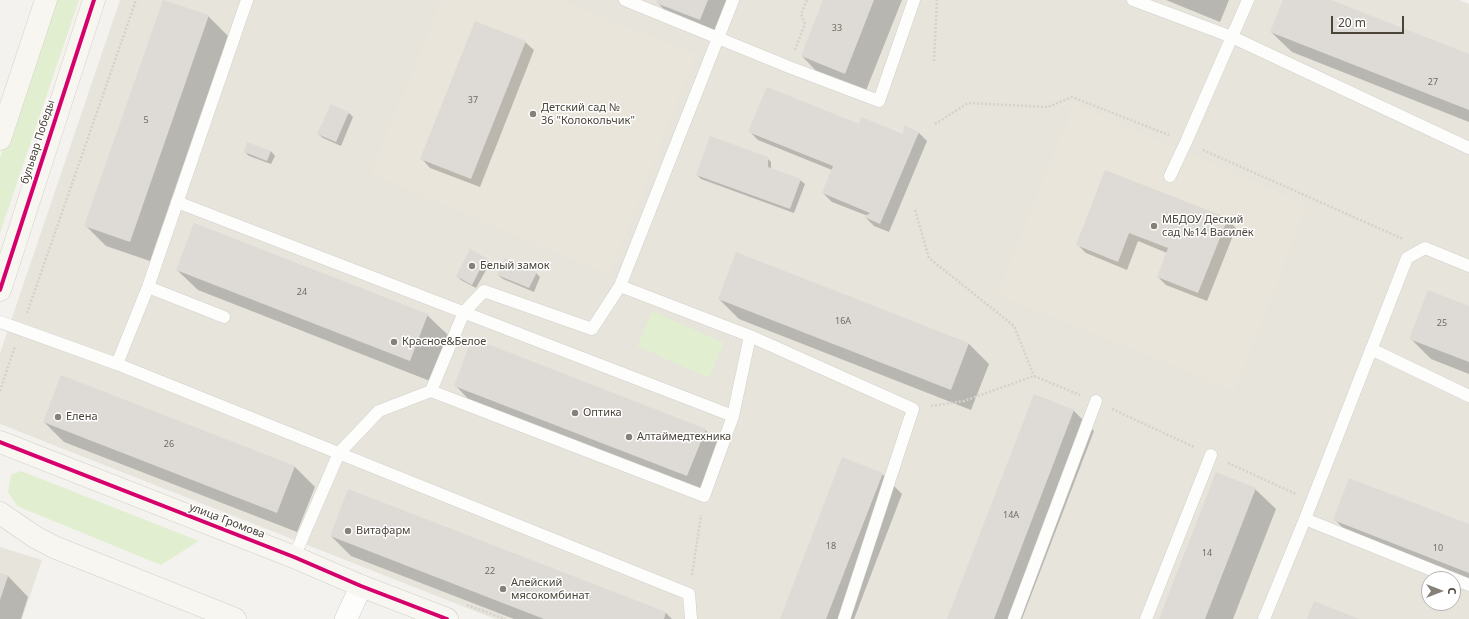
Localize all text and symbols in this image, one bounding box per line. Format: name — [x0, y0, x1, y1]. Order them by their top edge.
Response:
scale bar — [1333, 8, 1406, 34]
text: 20 m — [1338, 14, 1366, 31]
house number: 33 — [832, 23, 842, 33]
house number: 27 — [1428, 77, 1438, 87]
house number: 37 — [468, 95, 478, 105]
street label: бульвар Победы — [18, 98, 58, 186]
place label: Детский сад № 36 "Колокольчик" — [541, 101, 635, 127]
marker: Детский сад № 36 "Колокольчик" — [528, 109, 538, 119]
house number: 5 — [143, 115, 149, 125]
place label: МБДОУ Деский сад №14 Василёк — [1162, 213, 1254, 239]
marker: МБДОУ Деский сад №14 Василёк — [1149, 221, 1159, 231]
place label: Белый замок — [480, 259, 550, 273]
marker: Белый замок — [467, 261, 477, 271]
house number: 24 — [297, 287, 307, 297]
house number: 16А — [835, 316, 851, 326]
house number: 25 — [1437, 318, 1447, 328]
place label: Красное&Белое — [402, 335, 486, 349]
marker: Красное&Белое — [389, 337, 399, 347]
place label: Оптика — [583, 406, 622, 420]
marker: Оптика — [570, 408, 580, 418]
place label: Елена — [66, 410, 98, 424]
marker: Елена — [53, 412, 63, 422]
place label: Алтаймедтехника — [637, 430, 731, 444]
marker: Алтаймедтехника — [624, 432, 634, 442]
house number: 26 — [164, 439, 174, 449]
street label: улица Громова — [187, 501, 267, 541]
house number: 14А — [1003, 510, 1019, 520]
place label: Витафарм — [356, 524, 411, 538]
marker: Витафарм — [343, 526, 353, 536]
house number: 18 — [826, 541, 836, 551]
house number: 10 — [1433, 543, 1443, 553]
house number: 14 — [1202, 548, 1212, 558]
house number: 22 — [485, 566, 495, 576]
north arrow — [1421, 571, 1461, 611]
place label: Алейский мясокомбинат — [511, 576, 590, 602]
marker: Алейский мясокомбинат — [498, 584, 508, 594]
text: С — [1445, 587, 1460, 595]

